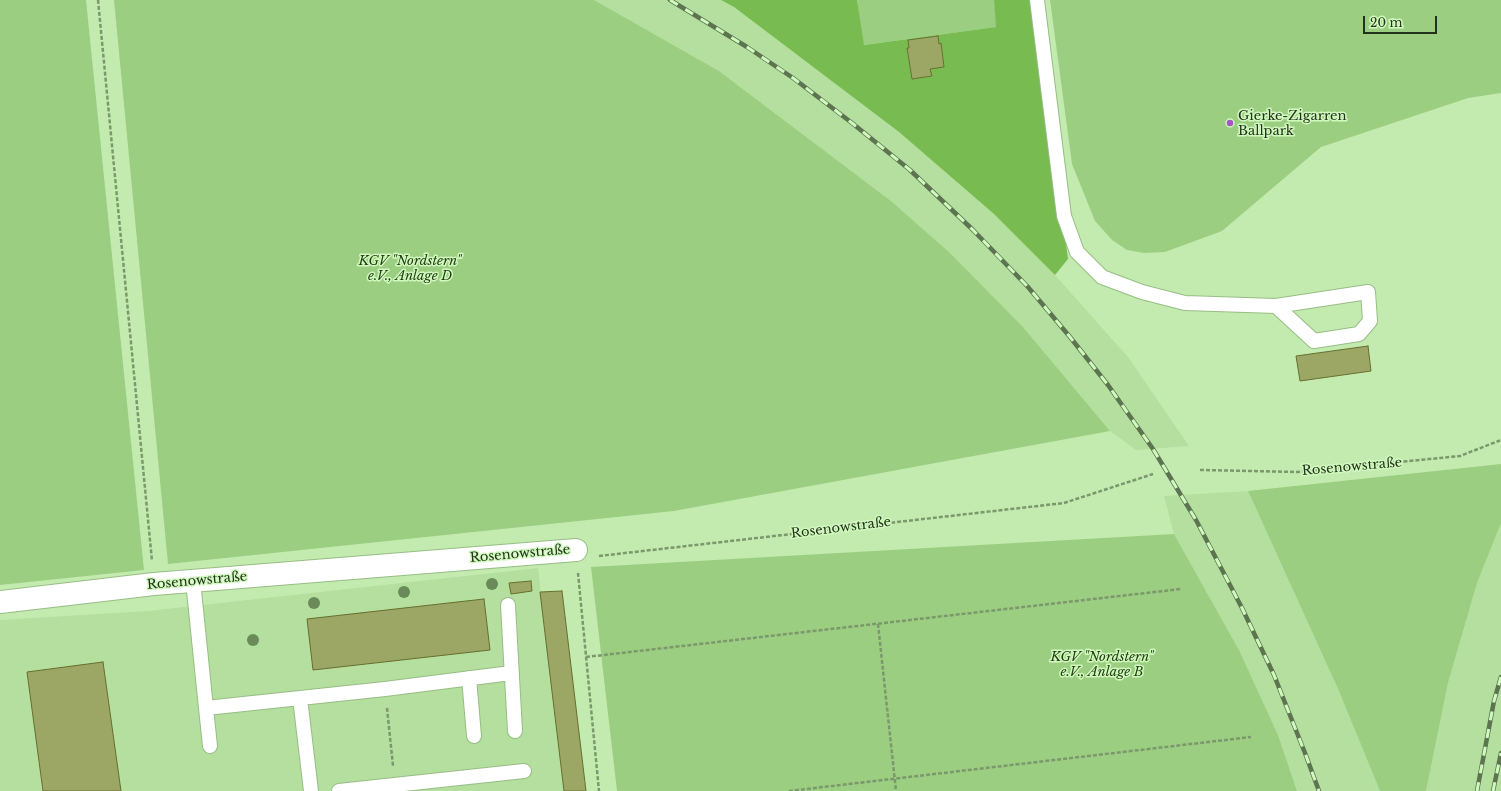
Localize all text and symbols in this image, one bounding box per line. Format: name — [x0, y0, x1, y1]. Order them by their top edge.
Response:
scale bar — [1365, 8, 1439, 34]
text: 20 m — [1370, 15, 1402, 30]
place label: Gierke-Zigarren Ballpark — [1238, 108, 1346, 139]
marker: Gierke-Zigarren Ballpark — [1225, 118, 1235, 128]
park label: KGV "Nordstern" e.V., Anlage D — [358, 253, 462, 284]
street label: Rosenowstraße — [1301, 455, 1403, 479]
street label: Rosenowstraße — [790, 514, 892, 542]
street label: Rosenowstraße — [469, 542, 571, 566]
street label: Rosenowstraße — [146, 569, 248, 593]
park label: KGV "Nordstern" e.V., Anlage B — [1050, 649, 1154, 680]

